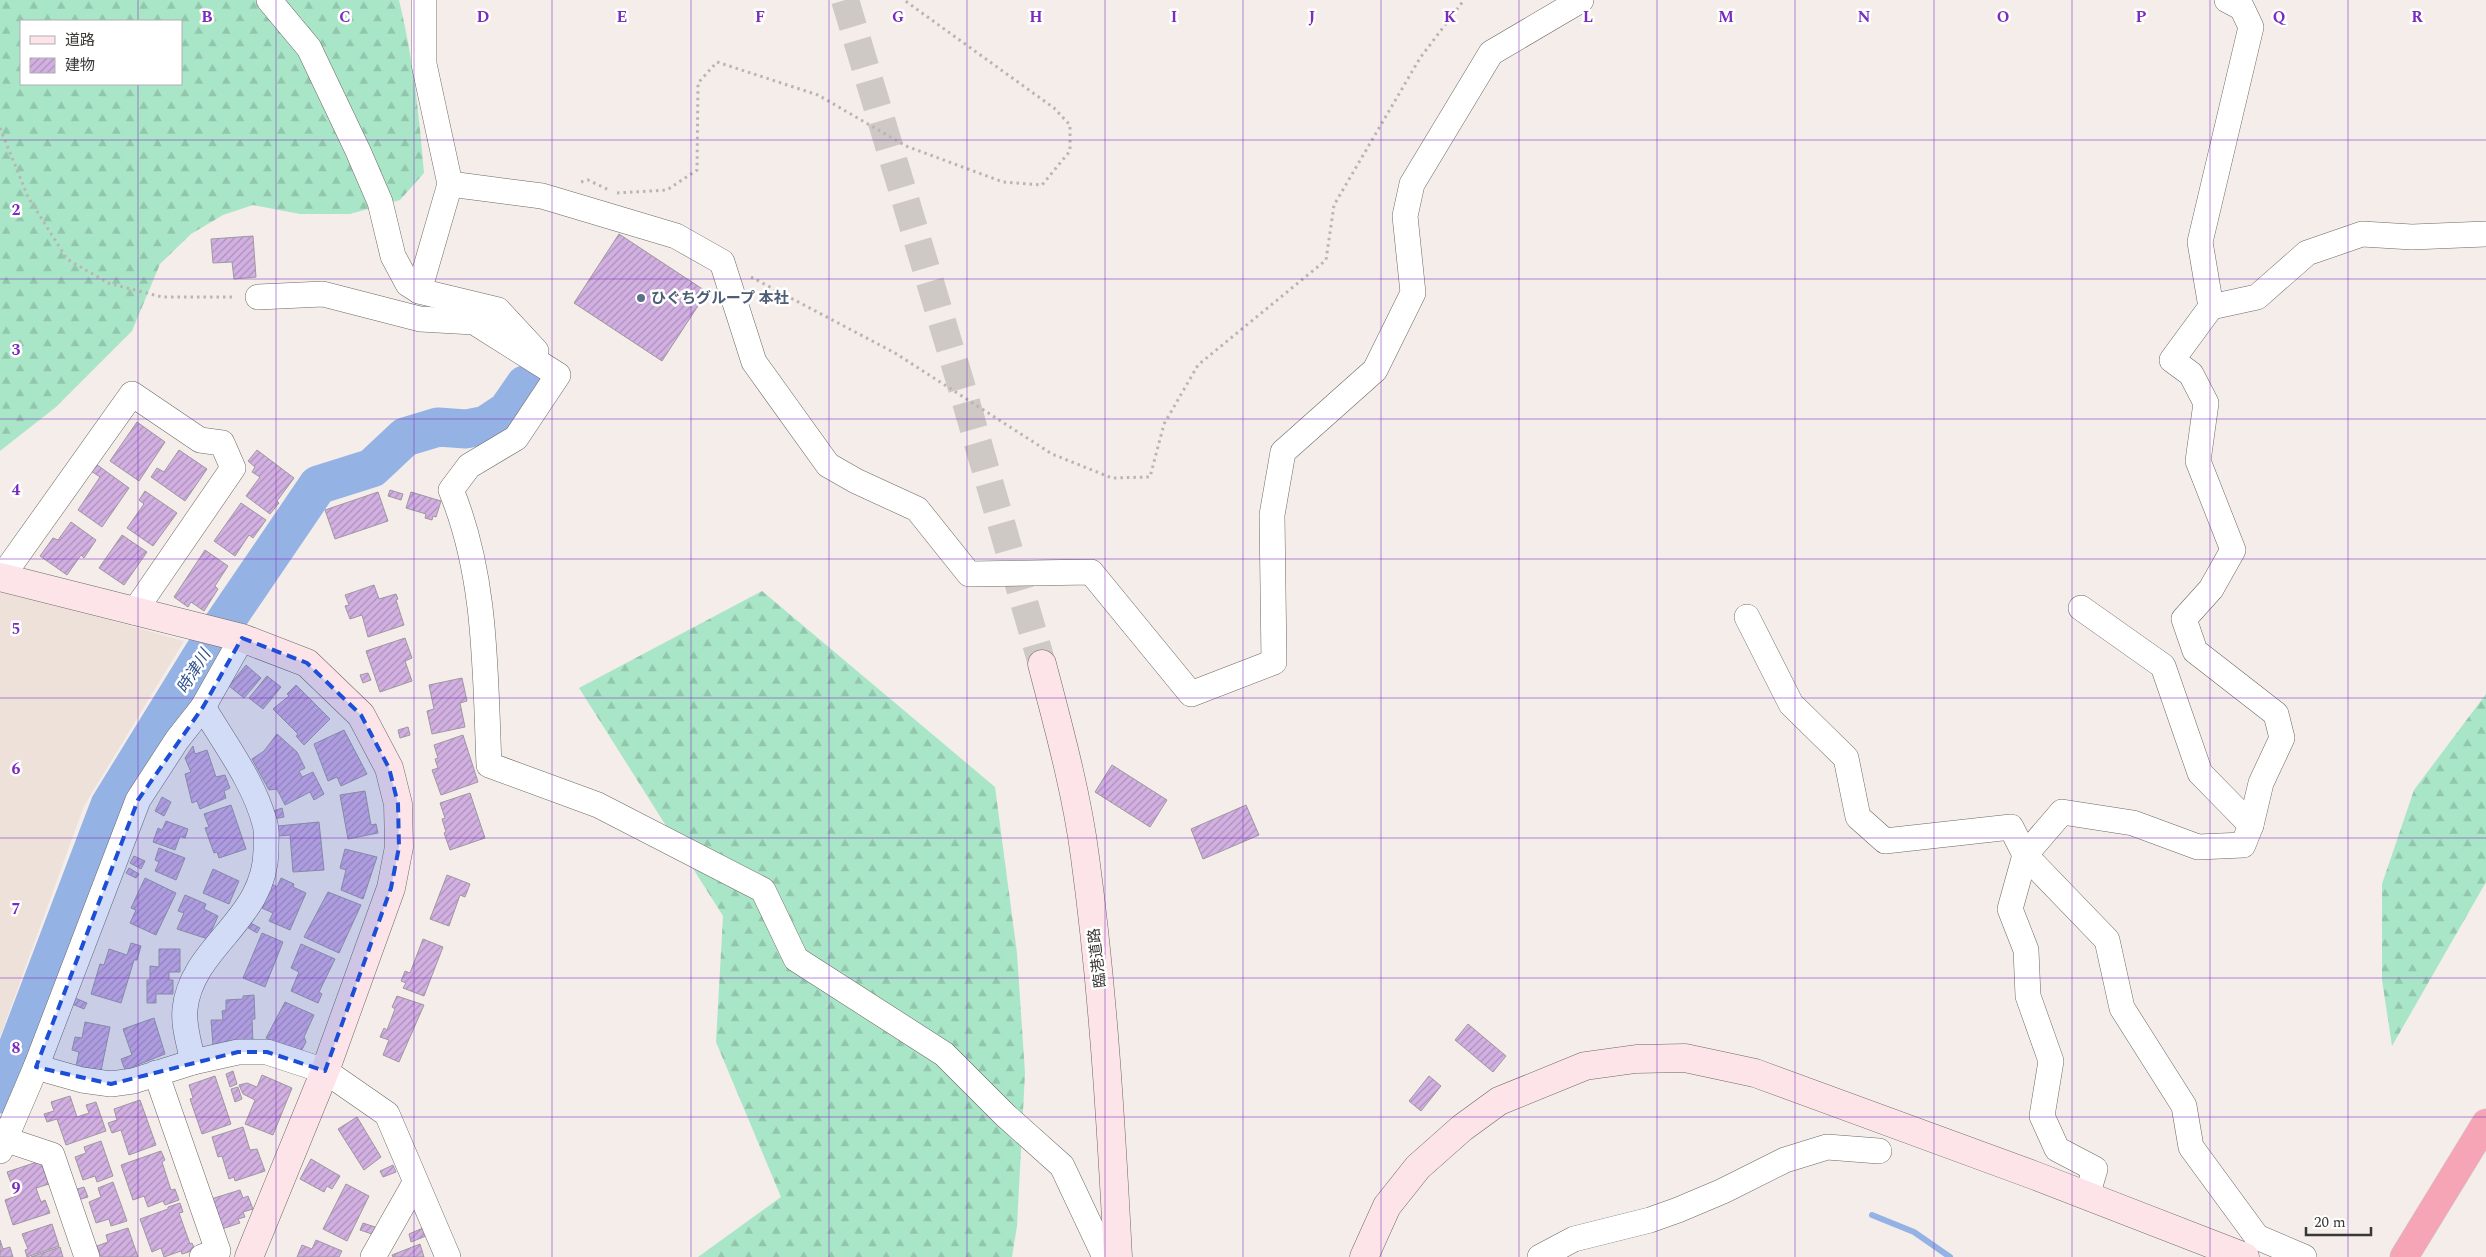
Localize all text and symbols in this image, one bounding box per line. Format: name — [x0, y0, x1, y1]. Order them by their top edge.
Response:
text: B — [201, 5, 213, 29]
text: C — [339, 5, 351, 29]
text: D — [477, 5, 490, 29]
text: E — [617, 5, 627, 29]
text: F — [755, 5, 765, 29]
text: G — [892, 5, 904, 29]
text: H — [1029, 5, 1043, 29]
text: I — [1171, 5, 1177, 29]
text: J — [1309, 5, 1316, 29]
text: K — [1444, 5, 1457, 29]
text: L — [1583, 5, 1593, 29]
text: M — [1718, 5, 1734, 29]
text: N — [1857, 5, 1871, 29]
text: O — [1997, 5, 2009, 29]
text: P — [2136, 5, 2147, 29]
text: Q — [2273, 5, 2286, 29]
text: R — [2411, 5, 2423, 29]
legend — [20, 20, 182, 85]
text: 道路 — [65, 29, 95, 52]
text: 建物 — [65, 54, 95, 77]
text: 2 — [12, 198, 21, 222]
place label: ひぐちグループ 本社 — [651, 287, 789, 310]
marker: ひぐちグループ 本社 — [635, 292, 647, 304]
text: 3 — [12, 338, 21, 362]
text: 4 — [12, 478, 21, 502]
text: 5 — [12, 617, 20, 641]
water label: 時津川 — [171, 643, 218, 698]
text: 6 — [12, 757, 21, 781]
text: 7 — [12, 897, 21, 921]
street label: 臨港道路 — [1082, 927, 1113, 989]
text: 8 — [12, 1036, 21, 1060]
text: 9 — [12, 1176, 21, 1200]
scale bar — [2306, 1204, 2371, 1236]
text: 20 m — [2314, 1211, 2346, 1234]

